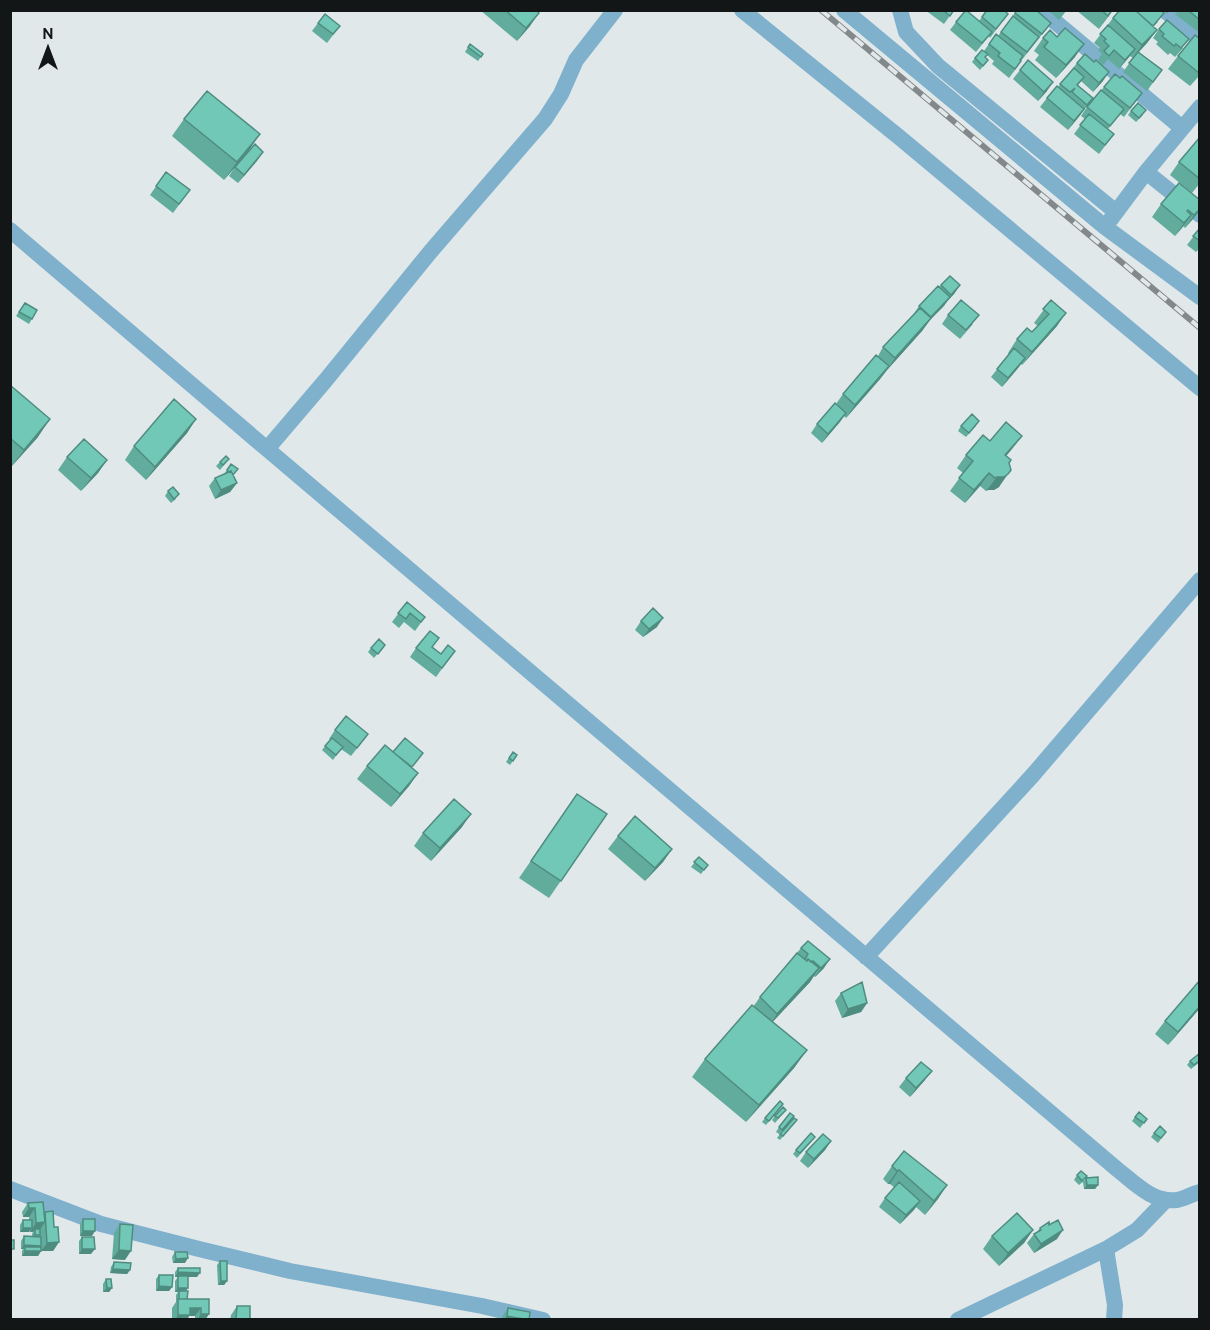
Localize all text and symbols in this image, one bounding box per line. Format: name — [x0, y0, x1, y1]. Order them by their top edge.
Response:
north arrow — [18, 18, 78, 78]
text: N — [42, 24, 54, 43]

